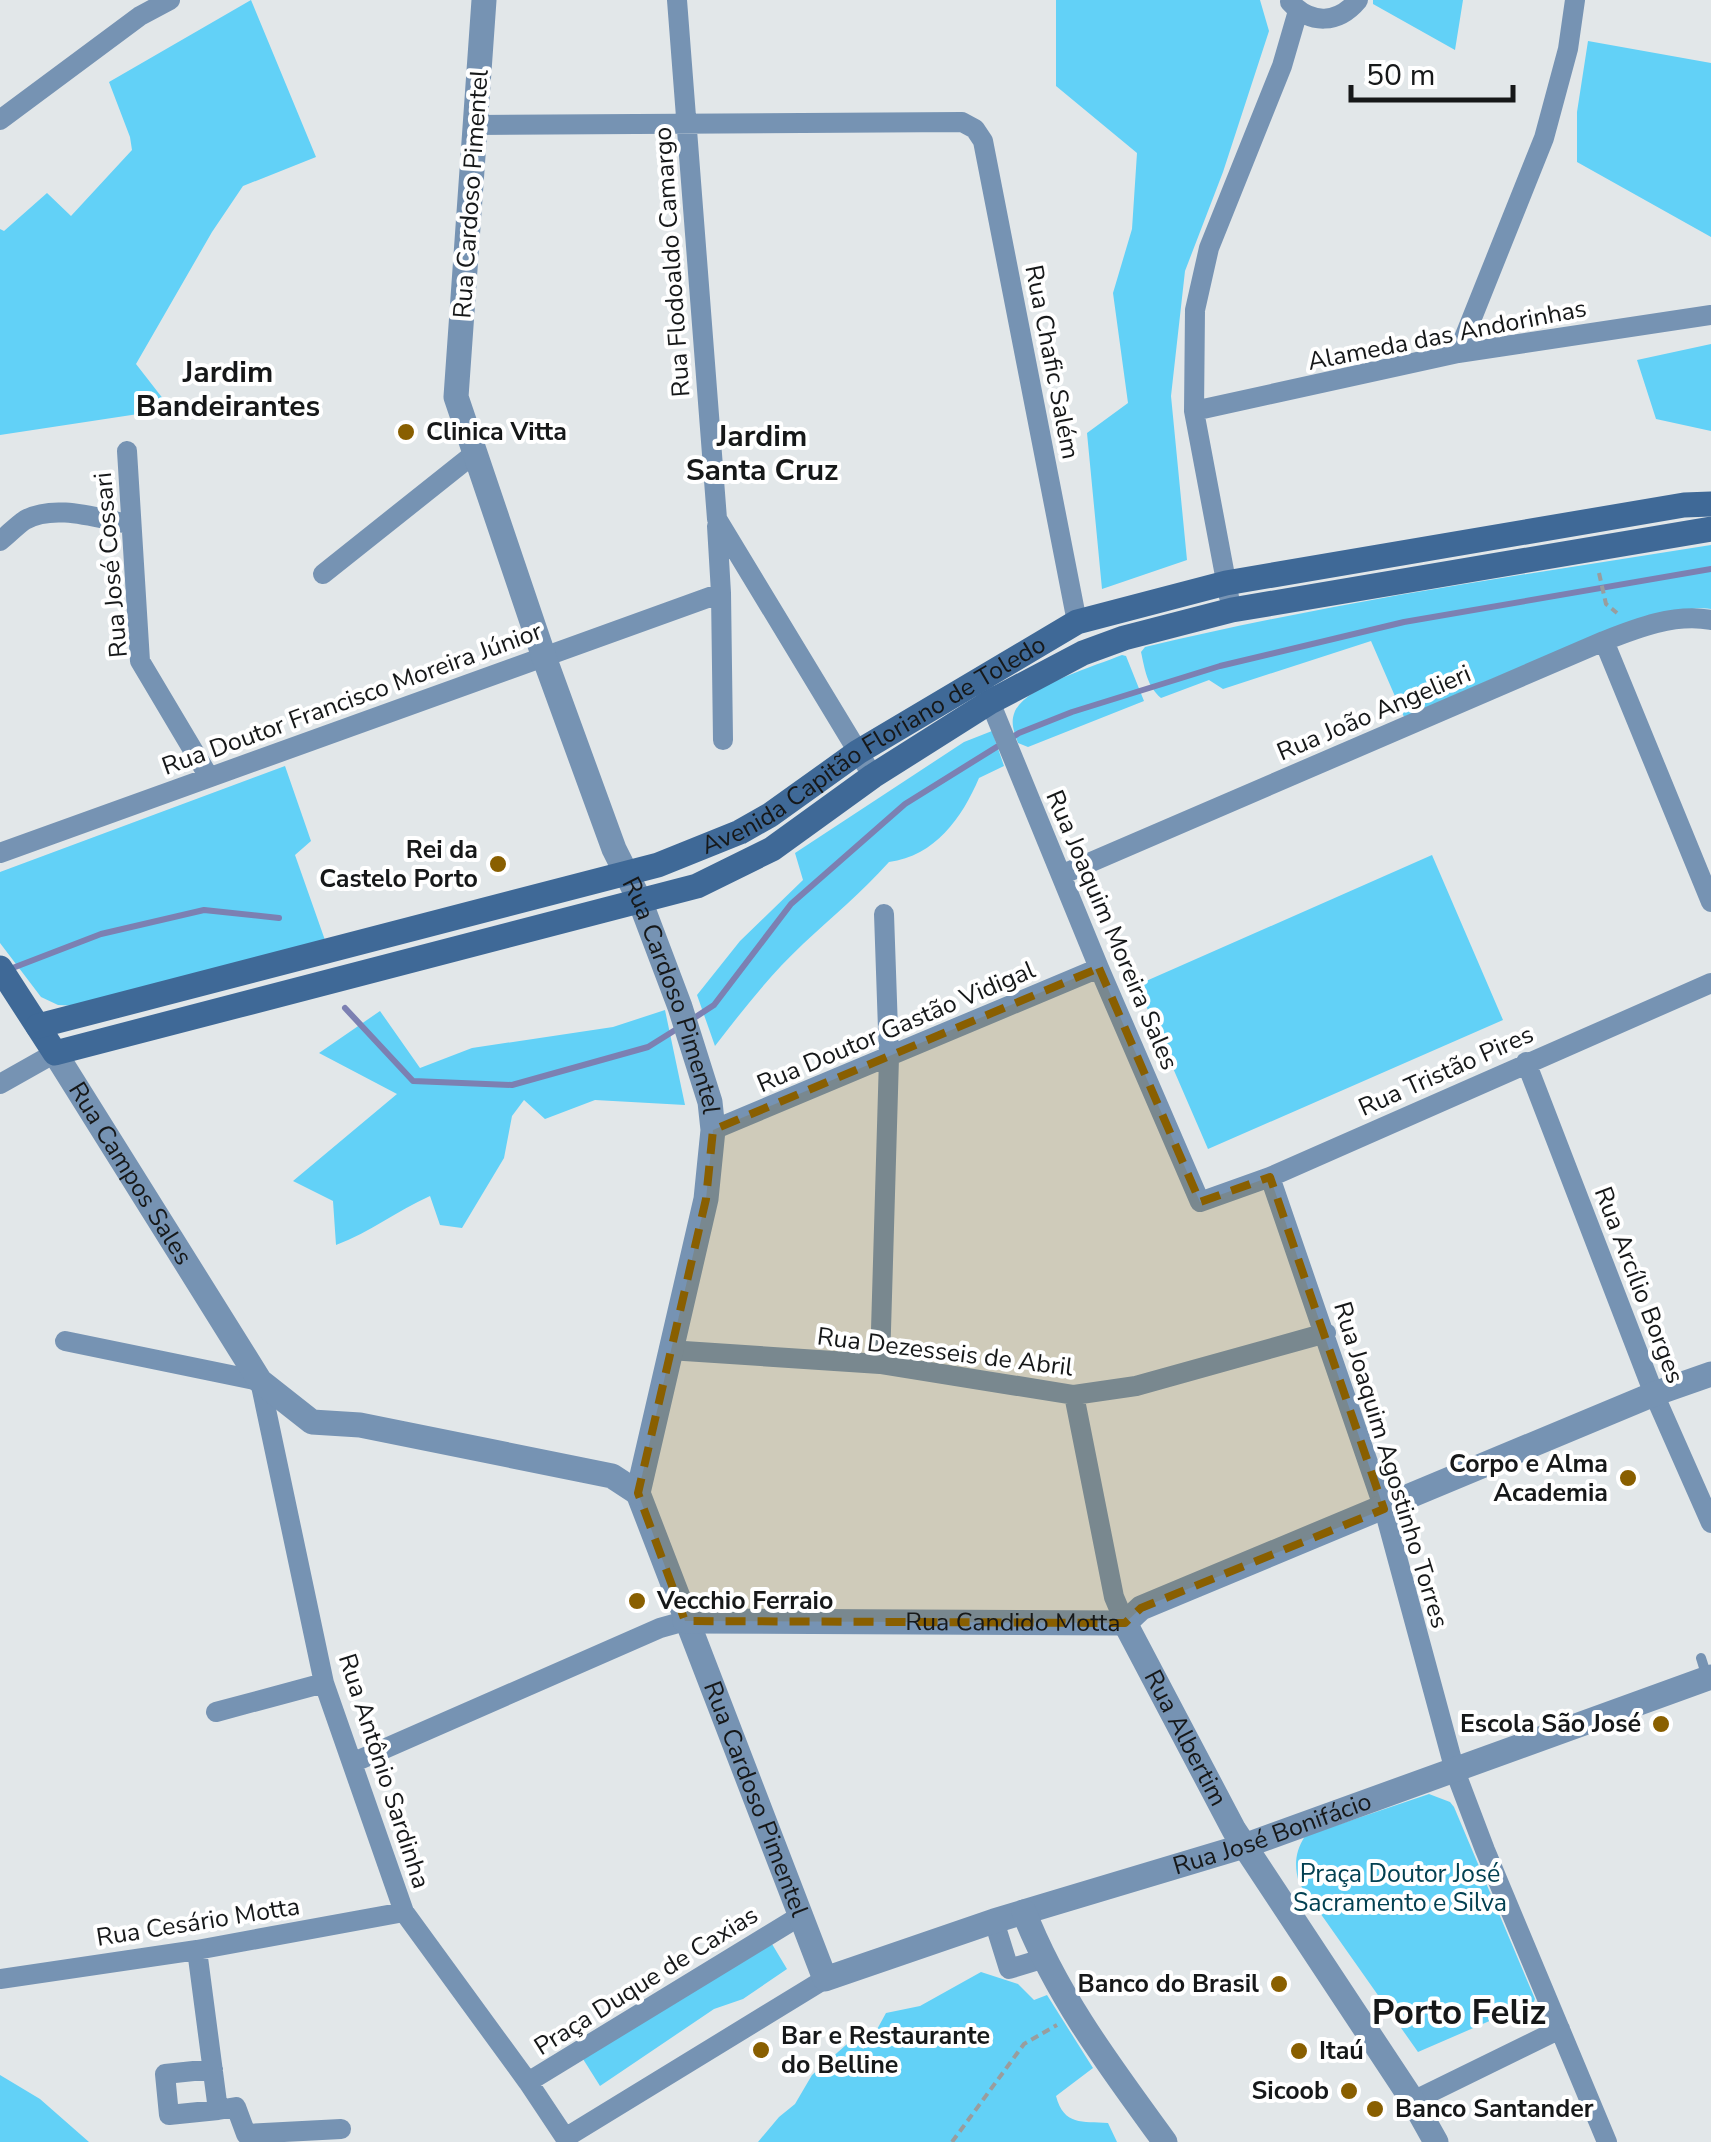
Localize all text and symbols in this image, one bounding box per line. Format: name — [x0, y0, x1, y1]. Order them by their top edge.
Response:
scale bar — [1351, 40, 1514, 102]
text: 50 m — [1366, 55, 1435, 96]
street label: Rua Cardoso Pimentel — [445, 68, 497, 320]
street label: Rua Flodoaldo Camargo — [646, 126, 698, 398]
street label: Rua Chafic Salém — [1016, 262, 1088, 462]
street label: Alameda das Andorinhas — [1305, 291, 1589, 379]
district label: Jardim Bandeirantes — [136, 352, 320, 427]
place label: Clinica Vitta — [426, 415, 567, 449]
district label: Jardim Santa Cruz — [686, 416, 838, 491]
marker: Clinica Vitta — [395, 421, 417, 443]
street label: Rua José Cossari — [86, 471, 136, 659]
street label: Rua Doutor Francisco Moreira Júnior — [157, 614, 547, 784]
street label: Avenida Capitão Floriano de Toledo — [696, 627, 1052, 863]
street label: Rua João Angelieri — [1272, 657, 1476, 769]
street label: Rua Joaquim Moreira Sales — [1038, 785, 1186, 1075]
place label: Rei da Castelo Porto — [319, 833, 478, 896]
marker: Rei da Castelo Porto — [487, 853, 509, 875]
street label: Rua Cardoso Pimentel — [614, 871, 728, 1116]
street label: Rua Doutor Gastão Vidigal — [752, 953, 1041, 1101]
street label: Rua Tristão Pires — [1353, 1017, 1539, 1125]
street label: Rua Campos Sales — [60, 1075, 200, 1271]
street label: Rua Arcílio Borges — [1586, 1182, 1692, 1388]
street label: Rua Joaquim Agostinho Torres — [1325, 1298, 1457, 1632]
street label: Rua Dezesseis de Abril — [815, 1319, 1076, 1385]
place label: Corpo e Alma Academia — [1449, 1447, 1608, 1510]
marker: Corpo e Alma Academia — [1617, 1467, 1639, 1489]
place label: Vecchio Ferraio — [656, 1584, 833, 1618]
marker: Vecchio Ferraio — [626, 1590, 648, 1612]
street label: Rua Candido Motta — [905, 1605, 1121, 1640]
street label: Rua Antônio Sardinha — [330, 1649, 438, 1893]
street label: Rua Albertim — [1136, 1664, 1235, 1812]
street label: Rua Cardoso Pimentel — [695, 1676, 817, 1922]
place label: Escola São José — [1460, 1707, 1641, 1741]
marker: Escola São José — [1650, 1713, 1672, 1735]
street label: Rua José Bonifácio — [1169, 1784, 1376, 1883]
park label: Praça Doutor José Sacramento e Silva — [1293, 1857, 1507, 1920]
street label: Rua Cesário Motta — [94, 1889, 302, 1955]
street label: Praça Duque de Caxias — [528, 1898, 764, 2064]
place label: Banco do Brasil — [1078, 1967, 1259, 2001]
marker: Banco do Brasil — [1268, 1973, 1290, 1995]
district label: Porto Feliz — [1372, 1989, 1546, 2036]
place label: Bar e Restaurante do Belline — [781, 2019, 990, 2082]
place label: Itaú — [1319, 2034, 1364, 2068]
marker: Bar e Restaurante do Belline — [750, 2039, 772, 2061]
marker: Itaú — [1288, 2040, 1310, 2062]
place label: Sicoob — [1251, 2074, 1329, 2108]
marker: Sicoob — [1338, 2080, 1360, 2102]
place label: Banco Santander — [1395, 2092, 1594, 2126]
marker: Banco Santander — [1364, 2098, 1386, 2120]

